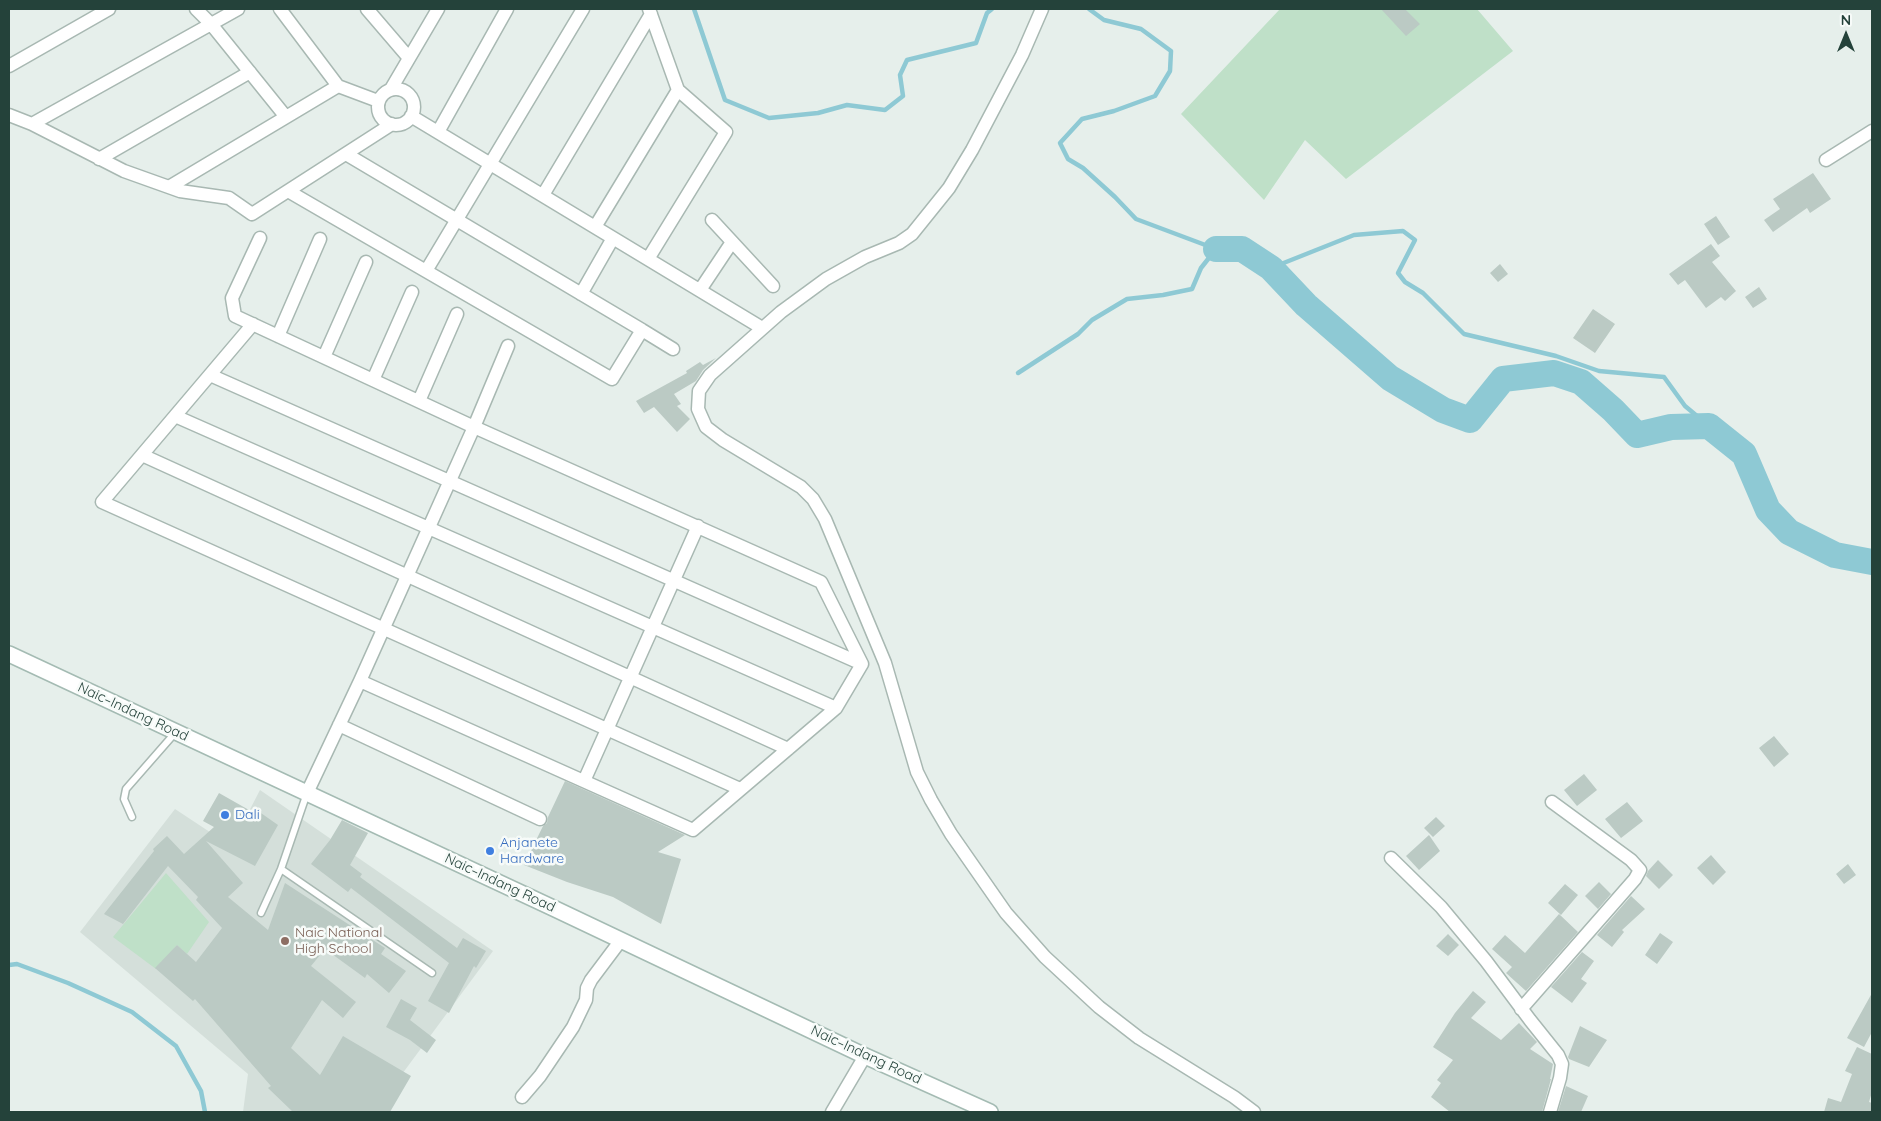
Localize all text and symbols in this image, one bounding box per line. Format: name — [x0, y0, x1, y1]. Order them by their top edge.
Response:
north arrow — [1821, 10, 1871, 60]
text: N — [1841, 11, 1851, 29]
street label: Naic–Indang Road — [75, 679, 191, 745]
place label: Dali — [235, 807, 260, 823]
marker: Dali — [219, 809, 231, 821]
place label: Anjanete Hardware — [500, 835, 564, 868]
marker: Anjanete Hardware — [484, 845, 496, 857]
street label: Naic–Indang Road — [442, 850, 558, 916]
place label: Naic National High School — [295, 925, 382, 958]
marker: Naic National High School — [279, 935, 291, 947]
street label: Naic–Indang Road — [808, 1022, 924, 1088]

